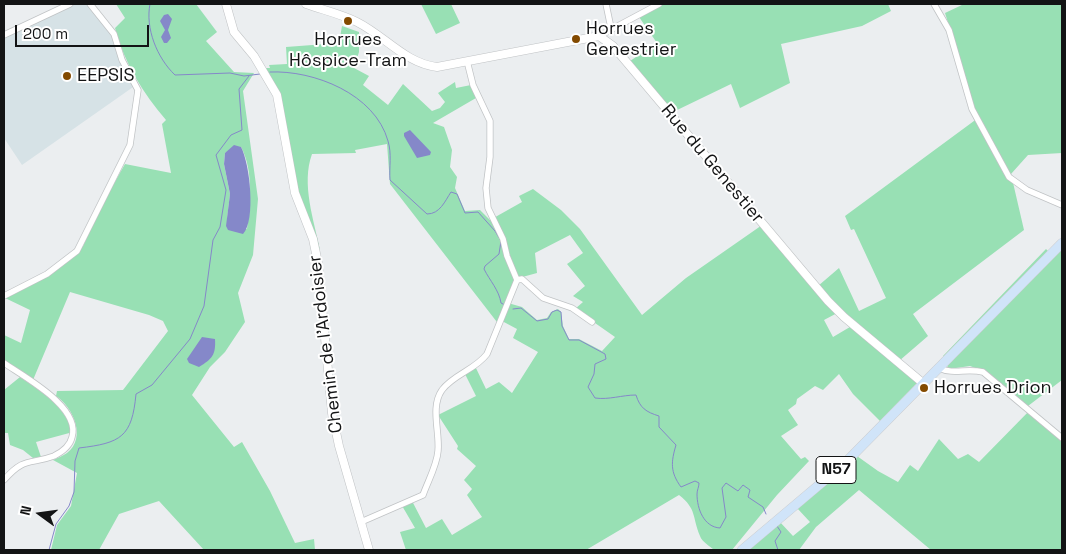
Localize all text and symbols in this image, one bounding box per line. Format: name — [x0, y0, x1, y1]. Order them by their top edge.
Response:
scale bar — [18, 15, 151, 47]
marker: Horrues Hôspice-Tram — [342, 15, 354, 27]
place label: Horrues Genestrier — [586, 18, 676, 60]
text: 200 m — [23, 24, 68, 43]
place label: Horrues Hôspice-Tram — [289, 29, 407, 72]
marker: Horrues Genestrier — [570, 33, 582, 45]
place label: EEPSIS — [77, 65, 135, 87]
marker: EEPSIS — [61, 70, 73, 82]
street label: Rue du Genestier — [656, 100, 768, 228]
street label: Chemin de l'Ardoisier — [304, 254, 348, 434]
place label: Horrues Drion — [934, 377, 1052, 399]
marker: Horrues Drion — [918, 382, 930, 394]
road number: N57 — [816, 456, 856, 484]
north arrow — [15, 489, 65, 539]
text: N — [16, 504, 35, 517]

